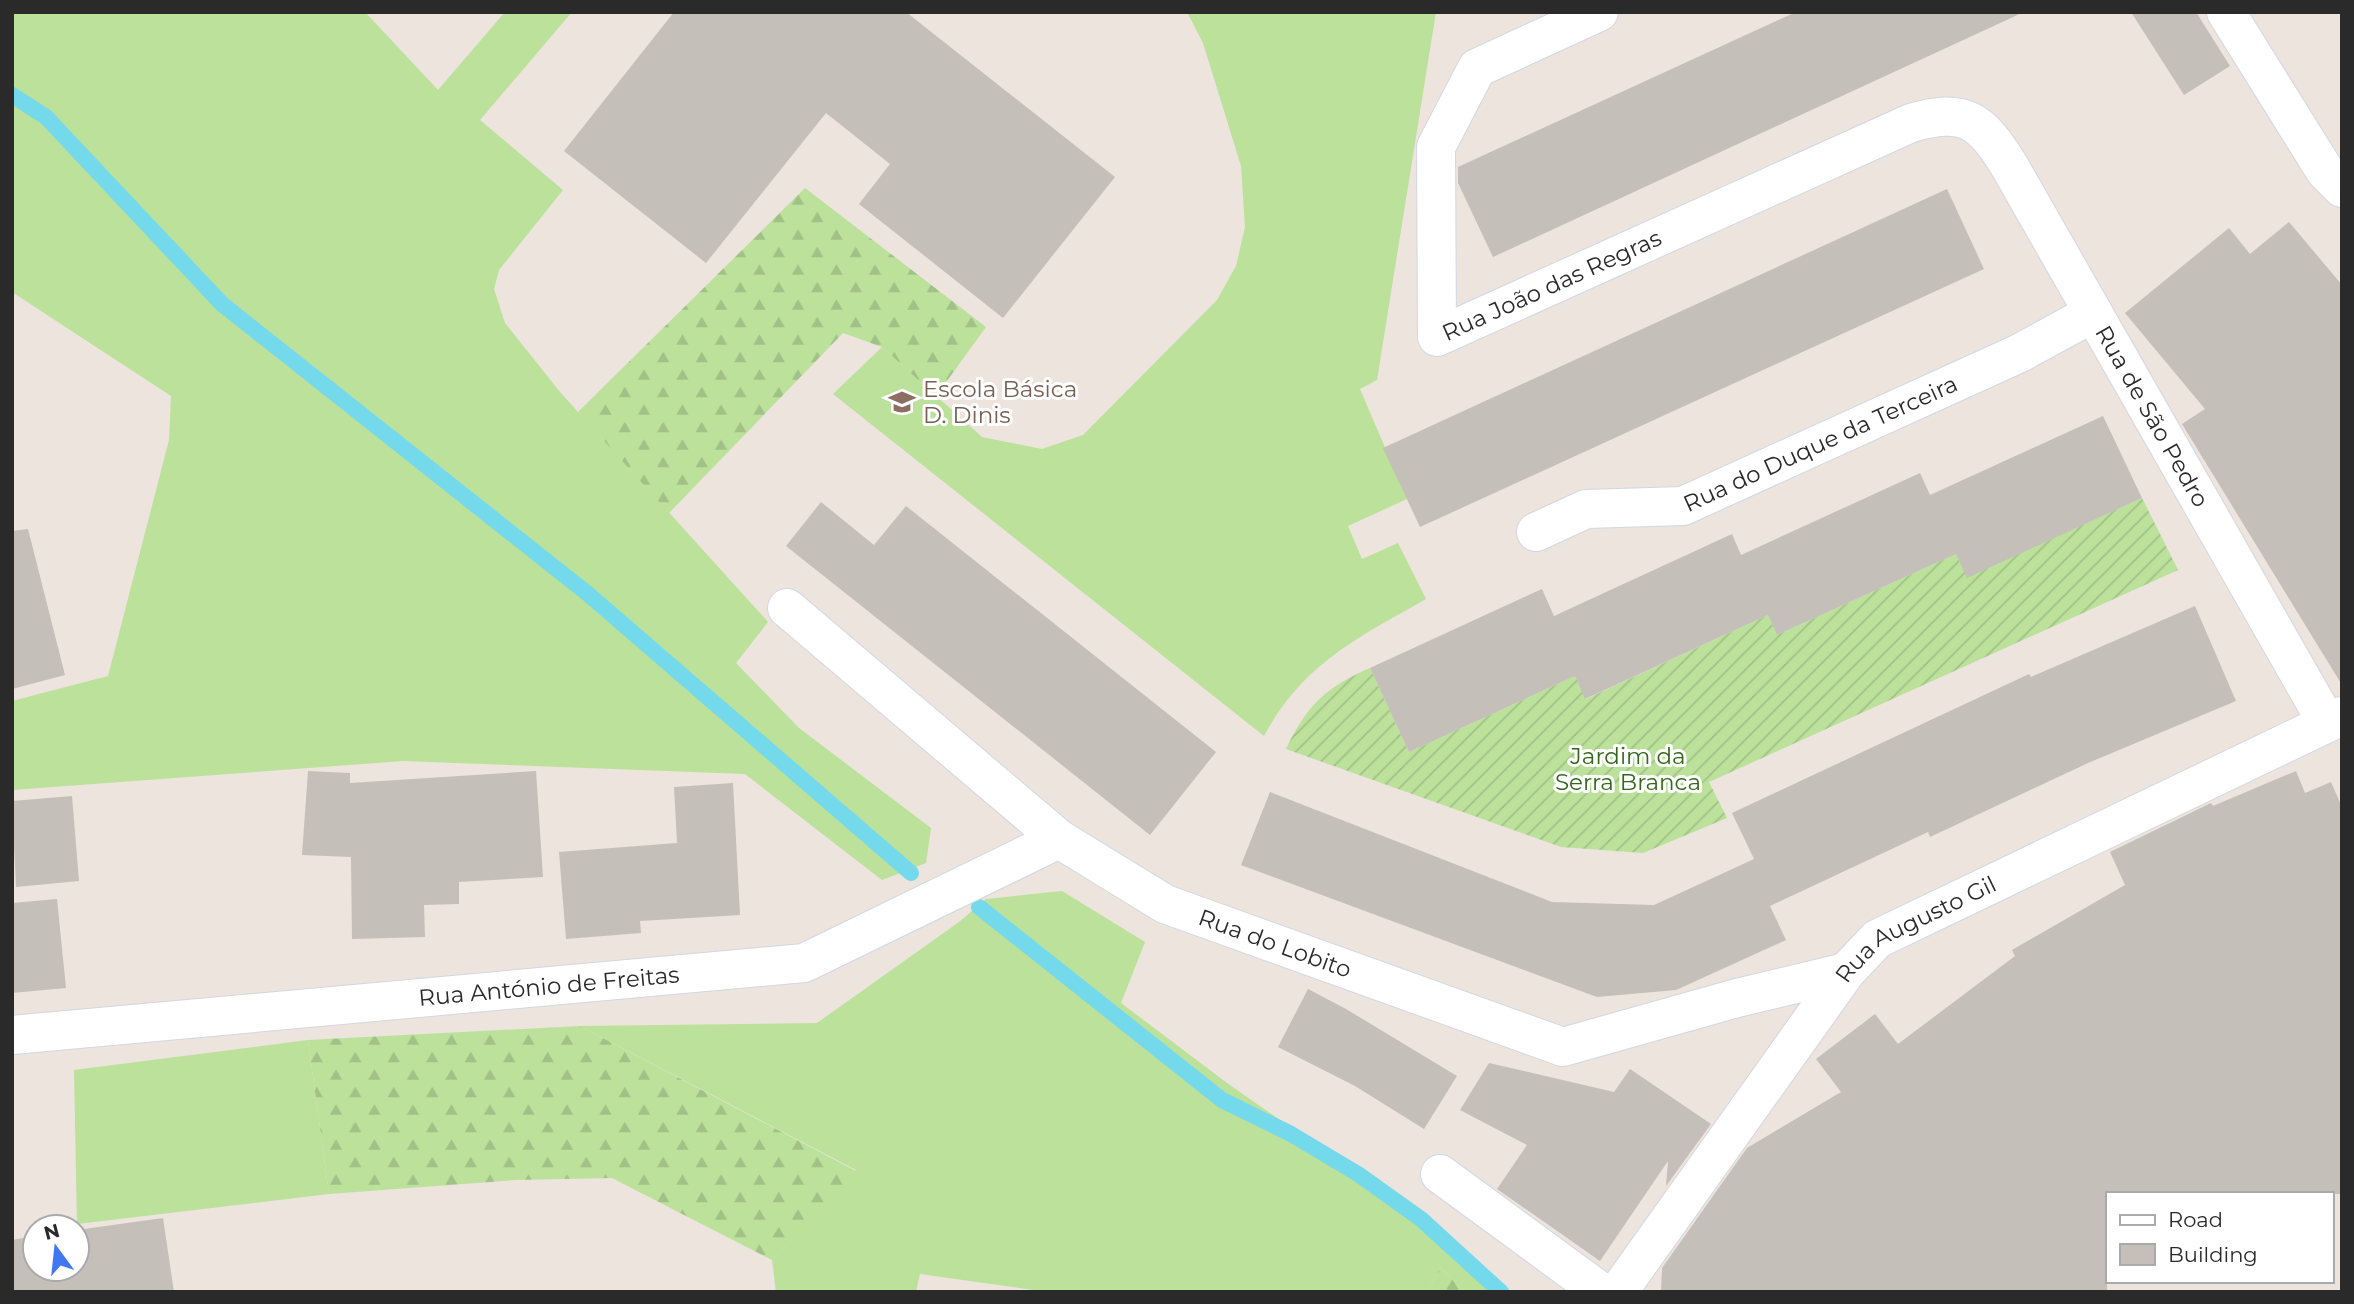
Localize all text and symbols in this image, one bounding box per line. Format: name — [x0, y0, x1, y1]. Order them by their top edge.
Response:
street label: Rua João das Regras — [1438, 224, 1666, 347]
street label: Rua de São Pedro — [2089, 321, 2215, 512]
street label: Rua do Duque da Terceira — [1679, 369, 1962, 518]
place label: Escola Básica D. Dinis — [923, 375, 1077, 429]
school or university icon: Escola Básica D. Dinis — [887, 387, 917, 417]
park label: Jardim da Serra Branca — [1555, 742, 1701, 796]
street label: Rua Augusto Gil — [1829, 870, 2001, 988]
street label: Rua do Lobito — [1195, 903, 1355, 984]
street label: Rua António de Freitas — [417, 960, 680, 1012]
legend — [2106, 1192, 2333, 1283]
text: Road — [2168, 1207, 2223, 1232]
north arrow — [21, 1213, 91, 1283]
text: N — [41, 1219, 62, 1245]
text: Building — [2168, 1242, 2258, 1267]

